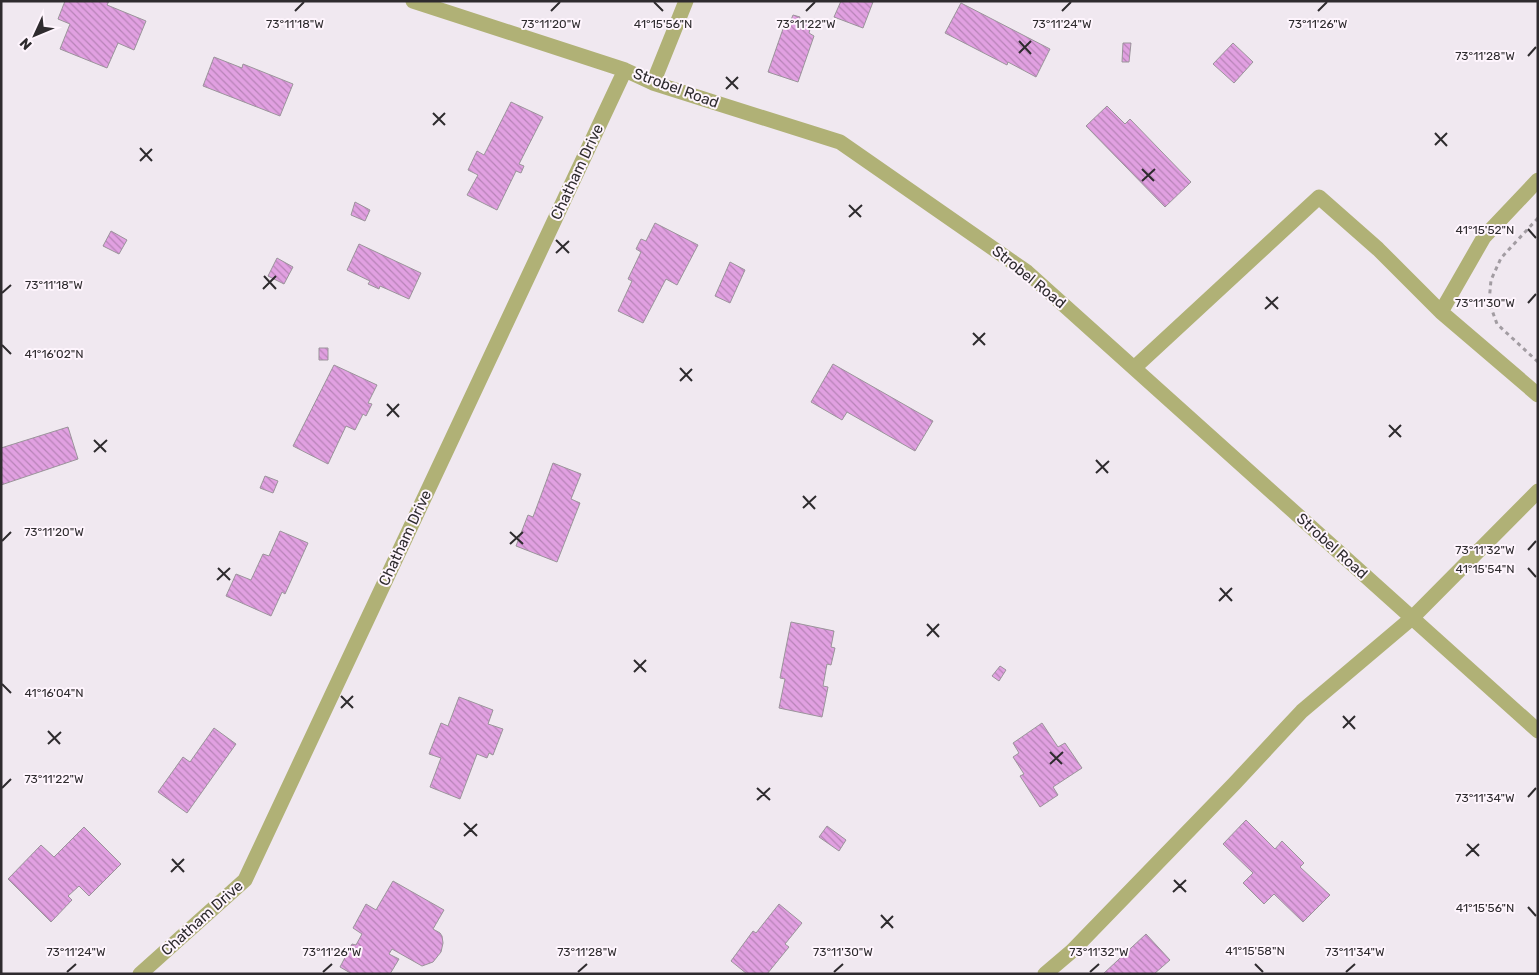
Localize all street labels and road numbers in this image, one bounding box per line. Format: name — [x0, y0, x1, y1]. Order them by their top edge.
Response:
street label: Strobel Road — [631, 64, 721, 112]
street label: Chatham Drive — [547, 121, 607, 223]
street label: Strobel Road — [989, 242, 1069, 312]
street label: Chatham Drive — [375, 487, 435, 589]
street label: Strobel Road — [1293, 509, 1371, 583]
street label: Chatham Drive — [157, 877, 247, 959]

